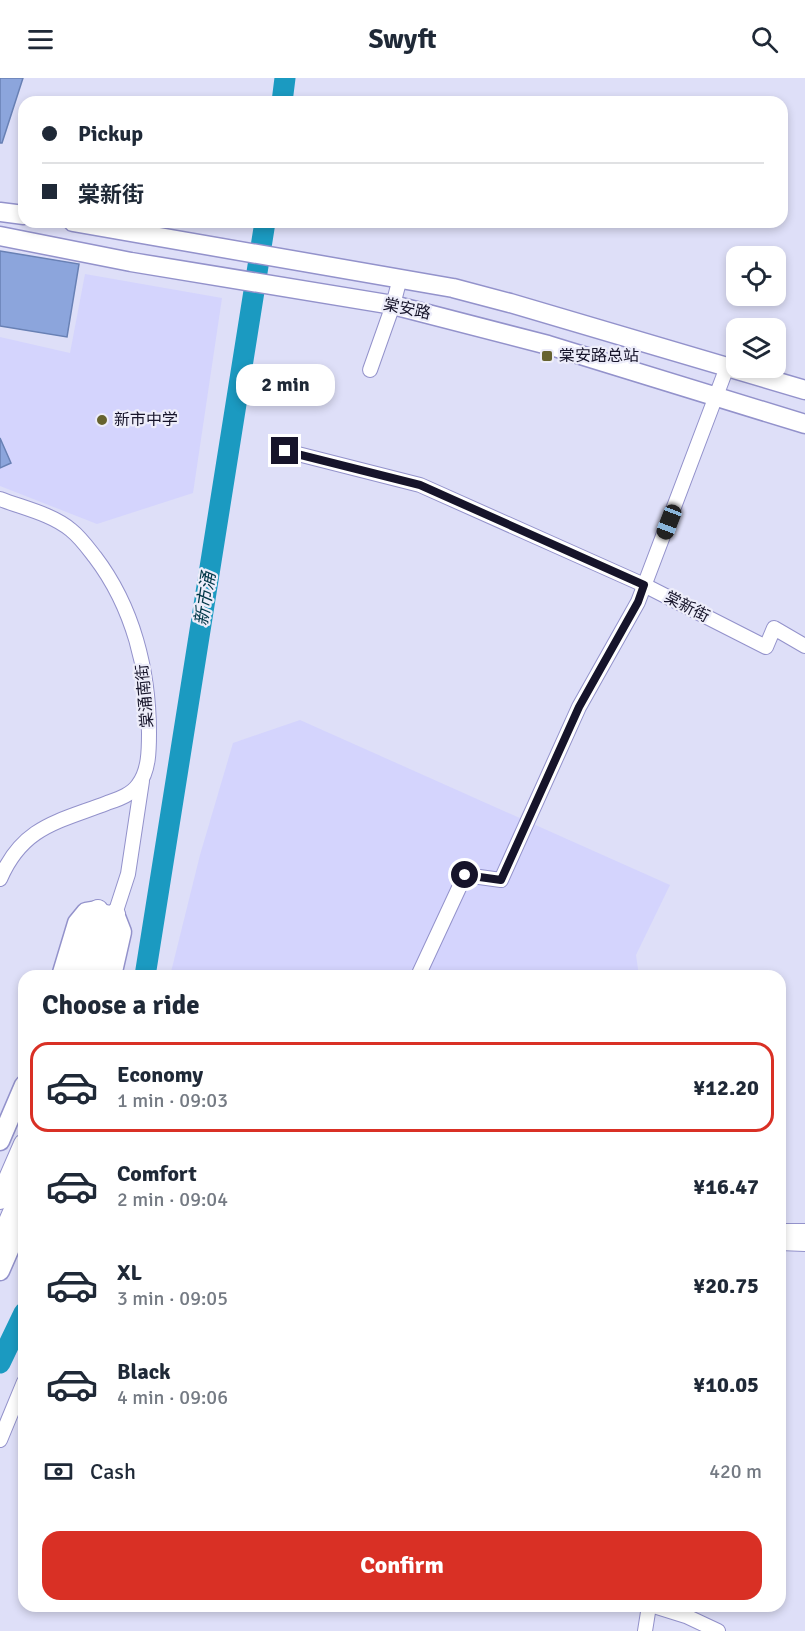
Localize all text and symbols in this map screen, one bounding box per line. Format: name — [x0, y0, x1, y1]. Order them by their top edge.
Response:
icon: menu — [24, 23, 57, 56]
text: Swyft — [369, 23, 436, 56]
icon: search — [748, 23, 781, 56]
text: Pickup — [78, 120, 143, 147]
text: 棠新街 — [78, 181, 144, 208]
map controls — [726, 246, 786, 378]
button: locate — [726, 246, 786, 306]
street label: 棠安路 — [381, 294, 433, 324]
button: layers — [726, 318, 786, 378]
place label: 棠安路总站 — [559, 346, 639, 366]
marker: 棠安路总站 — [540, 349, 554, 363]
callout: 2 min — [236, 364, 334, 406]
text: 2 min — [261, 372, 310, 397]
place label: 新市中学 — [114, 410, 178, 430]
marker: 新市中学 — [95, 413, 109, 427]
route end — [271, 437, 298, 464]
car — [654, 502, 684, 542]
water label: 新市涌 — [190, 569, 220, 627]
street label: 棠新街 — [661, 587, 713, 627]
street label: 棠涌南街 — [132, 663, 158, 729]
route start — [451, 861, 478, 888]
text: Choose a ride — [42, 989, 200, 1022]
icon: car — [45, 1060, 99, 1114]
text: Economy — [117, 1061, 203, 1088]
text: ¥12.20 — [693, 1074, 759, 1101]
text: 1 min · 09:03 — [117, 1088, 228, 1113]
icon: car — [45, 1159, 99, 1213]
text: Comfort — [117, 1160, 197, 1187]
text: ¥16.47 — [693, 1173, 759, 1200]
text: 2 min · 09:04 — [117, 1187, 228, 1212]
icon: car — [45, 1258, 99, 1312]
text: XL — [117, 1259, 142, 1286]
text: ¥20.75 — [693, 1272, 759, 1299]
text: 3 min · 09:05 — [117, 1286, 228, 1311]
icon: car — [45, 1357, 99, 1411]
text: Black — [117, 1358, 171, 1385]
text: ¥10.05 — [693, 1371, 759, 1398]
text: 4 min · 09:06 — [117, 1385, 228, 1410]
icon: cash — [42, 1455, 75, 1488]
text: Cash — [90, 1458, 136, 1485]
text: 420 m — [709, 1459, 762, 1484]
button: Confirm — [42, 1531, 762, 1600]

